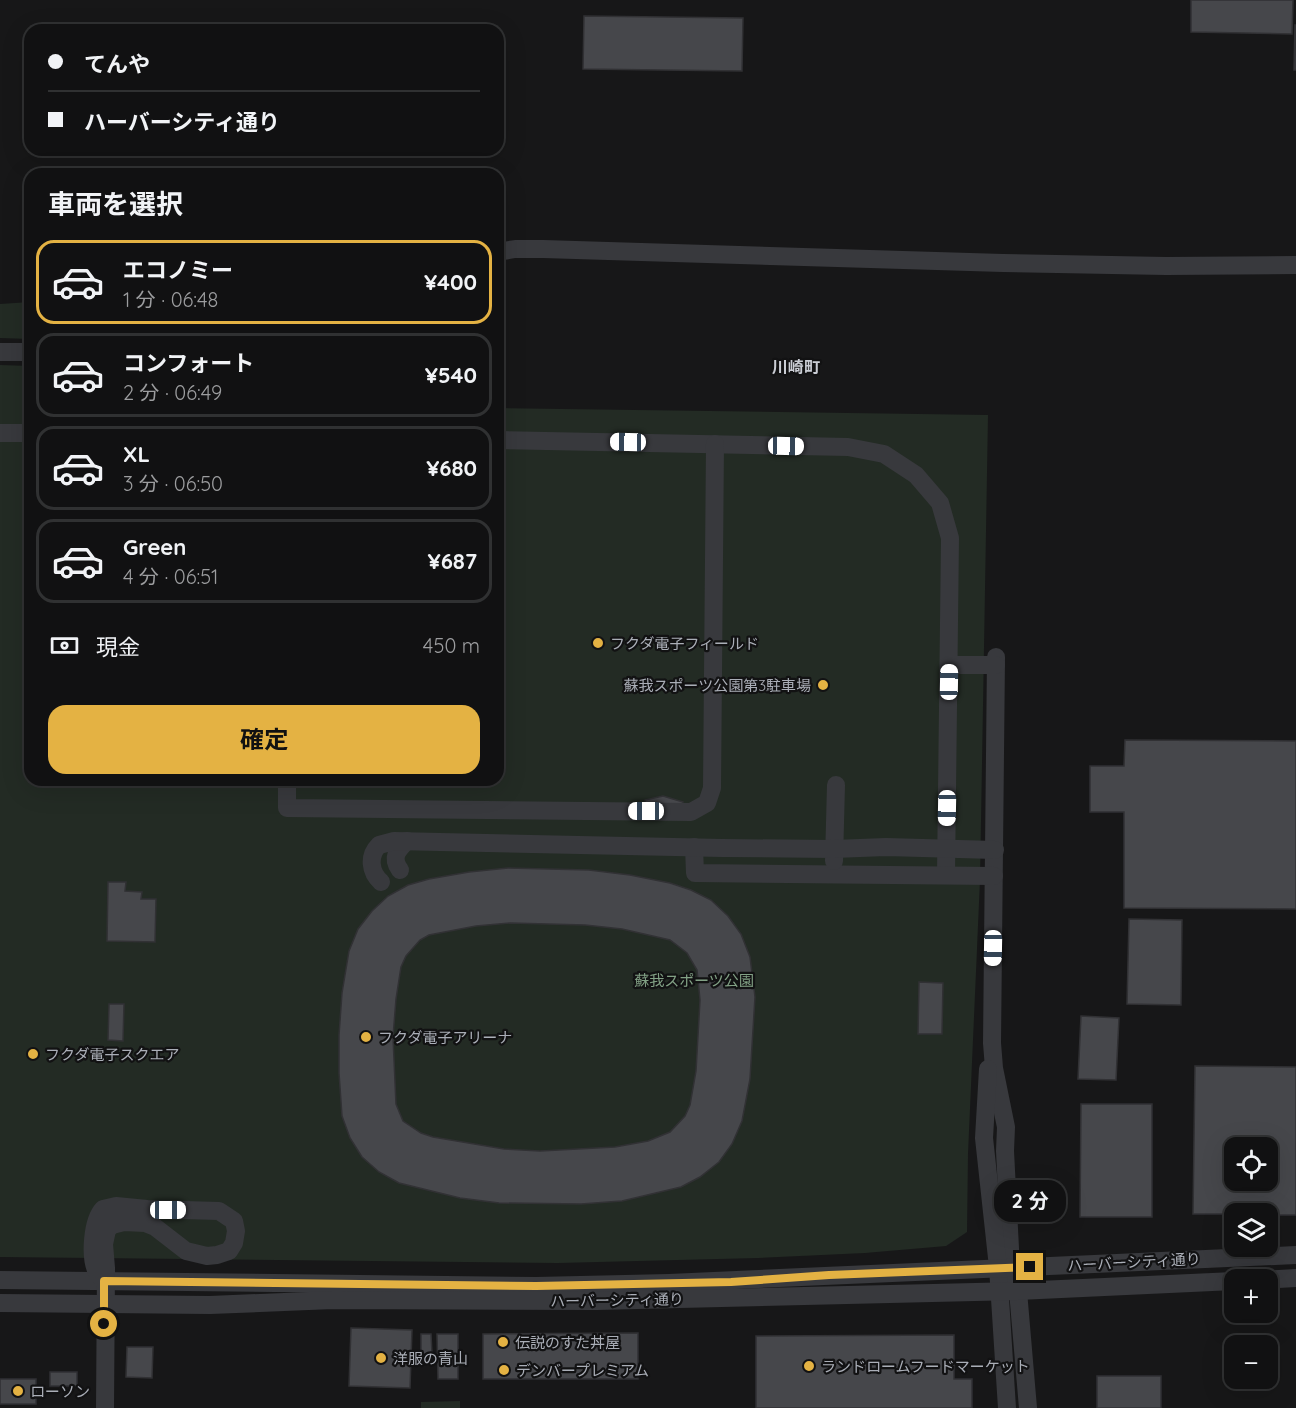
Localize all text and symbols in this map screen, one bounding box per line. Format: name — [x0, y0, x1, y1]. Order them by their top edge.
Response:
text: てんや — [84, 50, 150, 78]
text: ハーバーシティ通り — [84, 108, 280, 136]
text: 車両を選択 — [48, 187, 183, 221]
icon: car — [51, 255, 105, 309]
text: エコノミー — [123, 256, 233, 284]
text: ¥400 — [424, 268, 477, 296]
text: 1 分 · 06:48 — [123, 287, 218, 312]
icon: car — [51, 348, 105, 402]
text: コンフォート — [123, 349, 254, 377]
district label: 川崎町 — [772, 357, 820, 377]
text: ¥540 — [425, 361, 477, 389]
text: 2 分 · 06:49 — [123, 380, 222, 405]
car — [610, 433, 646, 451]
car — [768, 437, 804, 455]
text: XL — [123, 440, 150, 468]
icon: car — [51, 441, 105, 495]
text: ¥680 — [426, 454, 477, 482]
text: 3 分 · 06:50 — [123, 471, 223, 496]
text: Green — [123, 533, 186, 561]
icon: car — [51, 534, 105, 588]
text: ¥687 — [428, 547, 477, 575]
text: 4 分 · 06:51 — [123, 564, 219, 589]
icon: cash — [48, 629, 81, 662]
text: 現金 — [96, 633, 140, 661]
text: 450 m — [423, 633, 480, 658]
place label: フクダ電子フィールド — [610, 634, 759, 653]
marker: フクダ電子フィールド — [591, 636, 605, 650]
car — [940, 664, 958, 700]
place label: 蘇我スポーツ公園第3駐車場 — [623, 676, 811, 695]
marker: 蘇我スポーツ公園第3駐車場 — [816, 678, 830, 692]
button: 確定 — [48, 705, 480, 774]
car — [938, 790, 956, 826]
car — [628, 802, 664, 820]
car — [984, 930, 1002, 966]
park label: 蘇我スポーツ公園 — [634, 971, 754, 990]
place label: フクダ電子アリーナ — [378, 1028, 512, 1047]
marker: フクダ電子アリーナ — [359, 1030, 373, 1044]
place label: フクダ電子スクエア — [45, 1045, 179, 1064]
marker: フクダ電子スクエア — [26, 1047, 40, 1061]
map controls — [1224, 1137, 1278, 1389]
button: locate — [1224, 1137, 1278, 1191]
callout: 2 分 — [994, 1180, 1066, 1222]
text: 2 分 — [1012, 1188, 1048, 1213]
car — [150, 1201, 186, 1219]
button: layers — [1224, 1203, 1278, 1257]
street label: ハーバーシティ通り — [1067, 1249, 1201, 1275]
route end — [1016, 1253, 1043, 1280]
button: + — [1224, 1269, 1278, 1323]
street label: ハーバーシティ通り — [550, 1289, 684, 1311]
route start — [90, 1310, 117, 1337]
place label: 伝説のすた丼屋 — [515, 1333, 620, 1352]
marker: 伝説のすた丼屋 — [496, 1335, 510, 1349]
button: − — [1224, 1335, 1278, 1389]
place label: 洋服の青山 — [393, 1349, 468, 1368]
marker: 洋服の青山 — [374, 1351, 388, 1365]
place label: ランドロームフードマーケット — [821, 1357, 1030, 1376]
marker: ランドロームフードマーケット — [802, 1359, 816, 1373]
place label: デンバープレミアム — [516, 1361, 649, 1380]
marker: デンバープレミアム — [497, 1363, 511, 1377]
place label: ローソン — [30, 1382, 90, 1401]
marker: ローソン — [11, 1384, 25, 1398]

